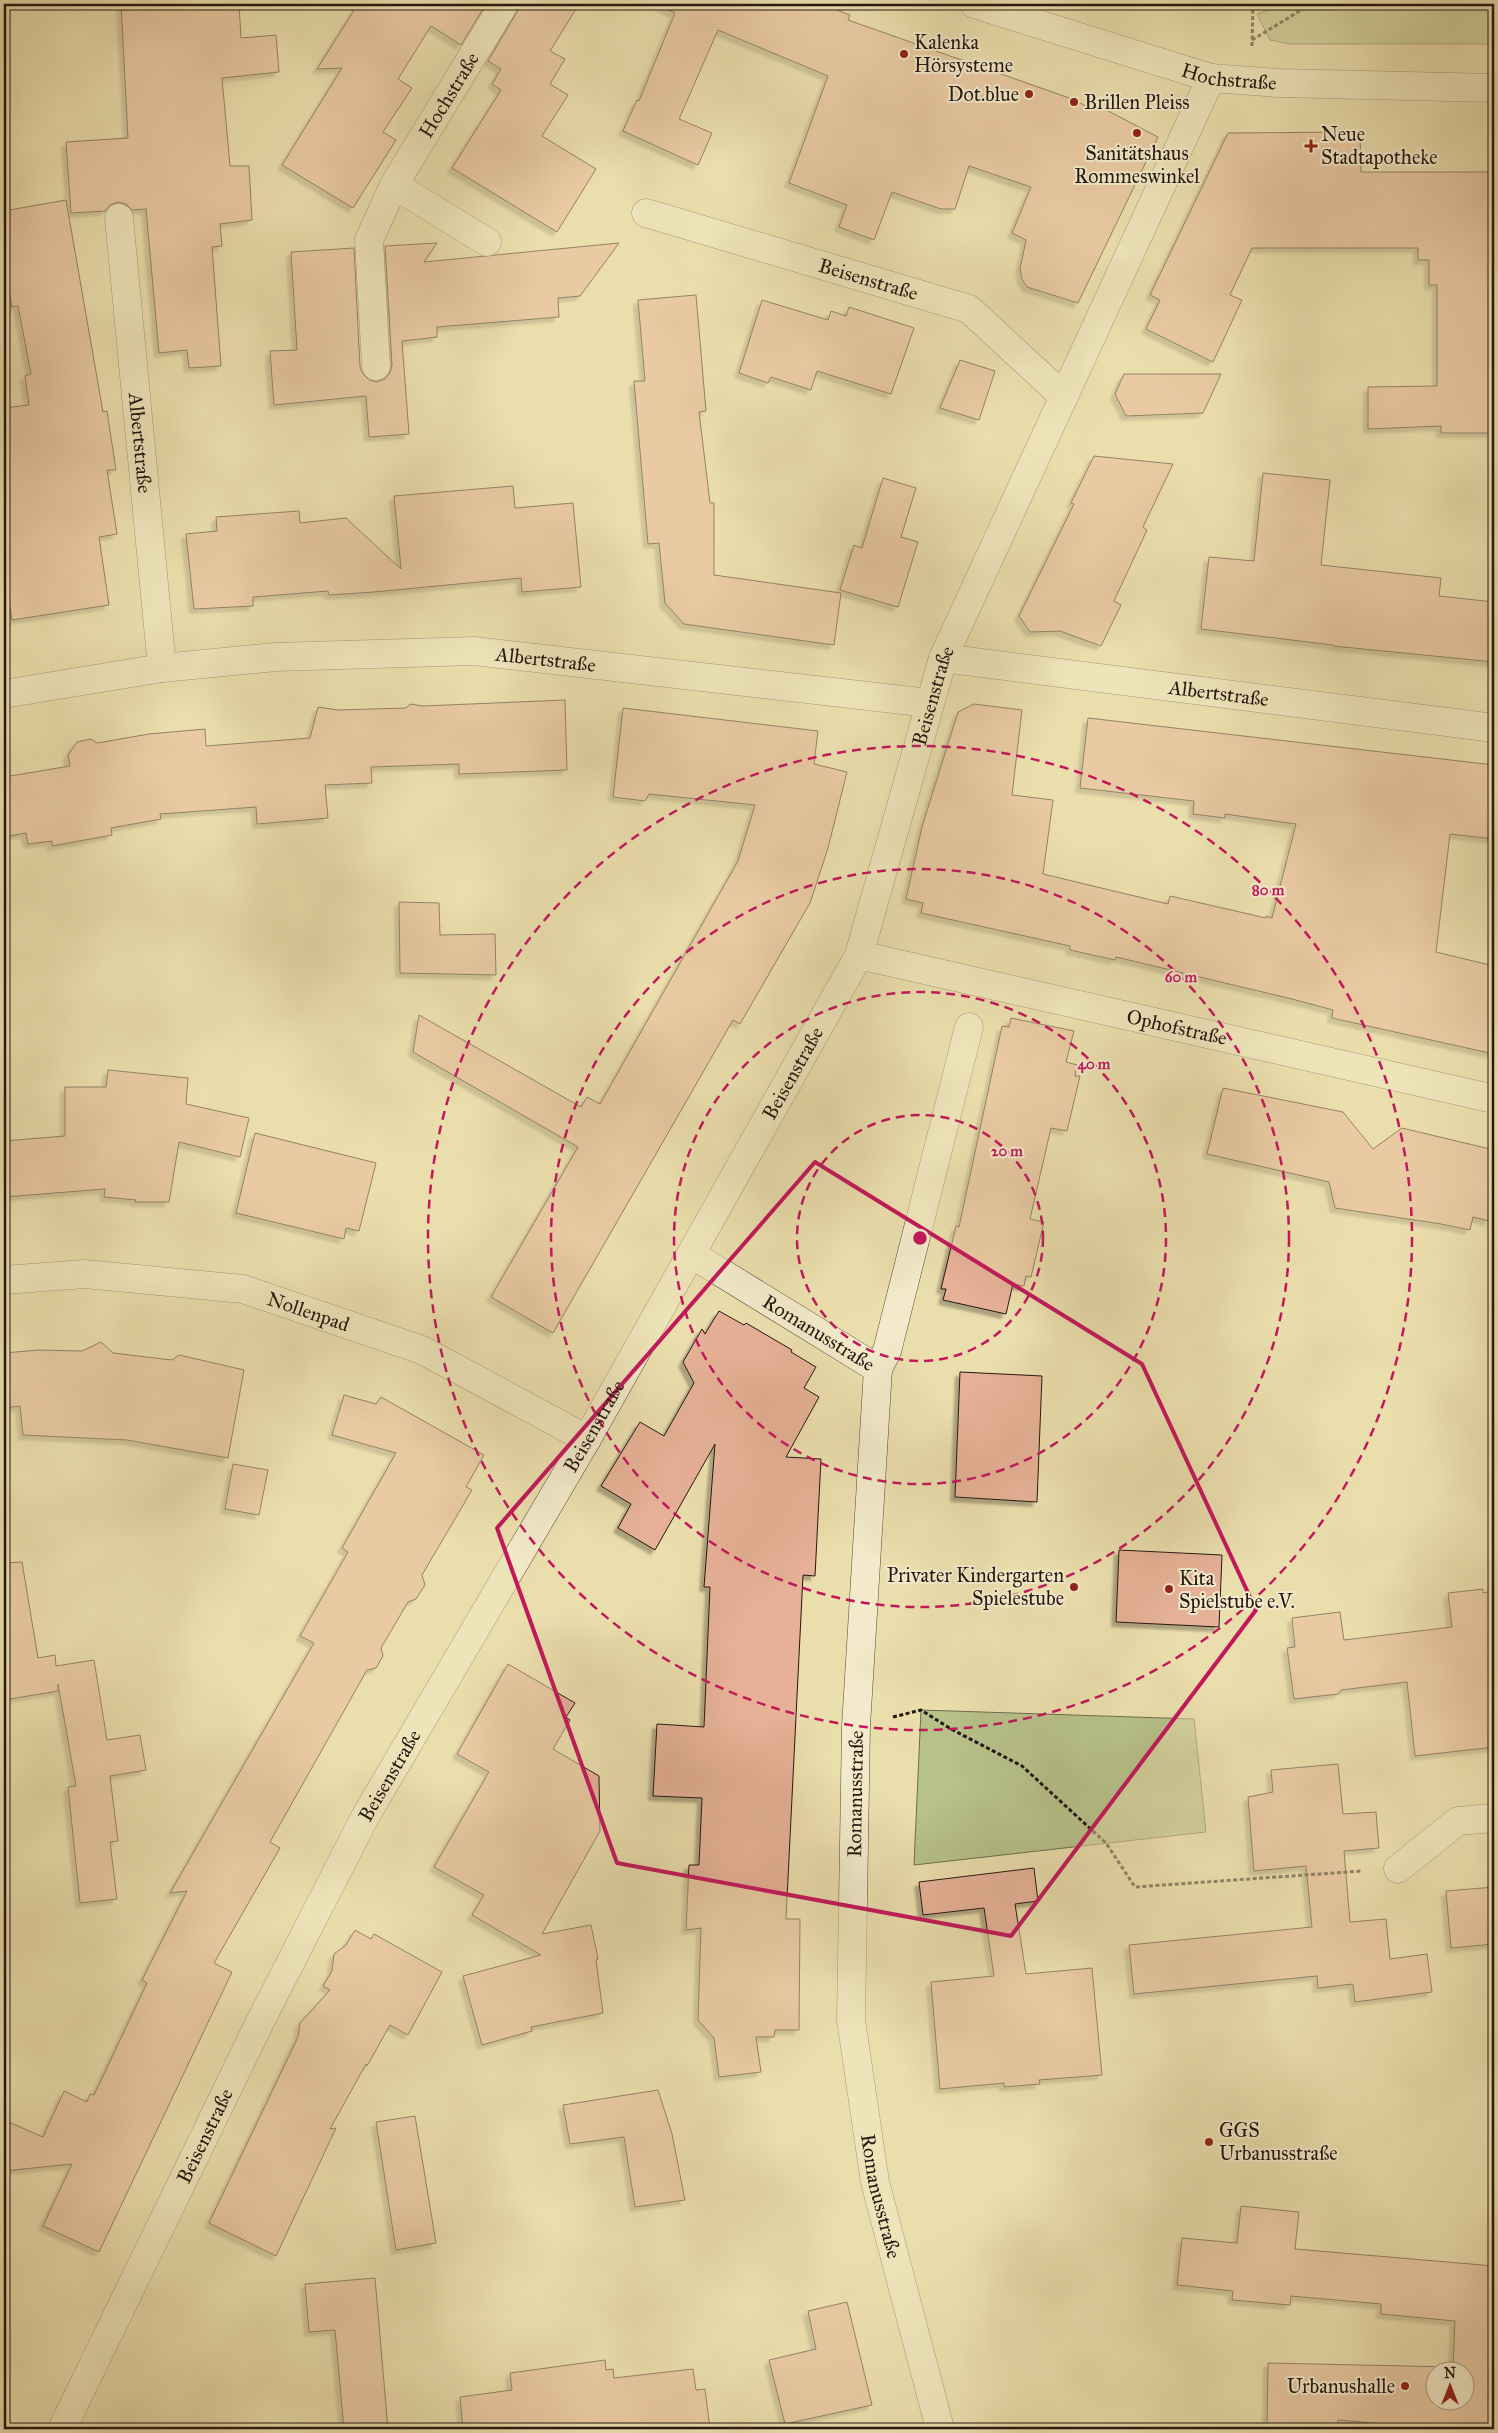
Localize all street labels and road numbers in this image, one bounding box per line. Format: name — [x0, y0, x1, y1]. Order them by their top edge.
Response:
street label: Hochstraße — [414, 48, 484, 142]
street label: Hochstraße — [1179, 58, 1277, 95]
street label: Beisenstraße — [816, 253, 921, 305]
street label: Albertstraße — [124, 391, 157, 494]
street label: Albertstraße — [493, 641, 597, 677]
street label: Beisenstraße — [907, 642, 959, 748]
street label: Albertstraße — [1166, 675, 1270, 711]
street label: Ophofstraße — [1124, 1004, 1229, 1050]
street label: Beisenstraße — [757, 1023, 828, 1124]
street label: Nollenpad — [264, 1286, 353, 1336]
street label: Romanusstraße — [758, 1289, 879, 1376]
street label: Beisenstraße — [558, 1376, 630, 1477]
street label: Beisenstraße — [353, 1725, 426, 1826]
street label: Romanusstraße — [842, 1730, 868, 1858]
street label: Beisenstraße — [171, 2084, 238, 2187]
street label: Romanusstraße — [856, 2132, 907, 2261]

